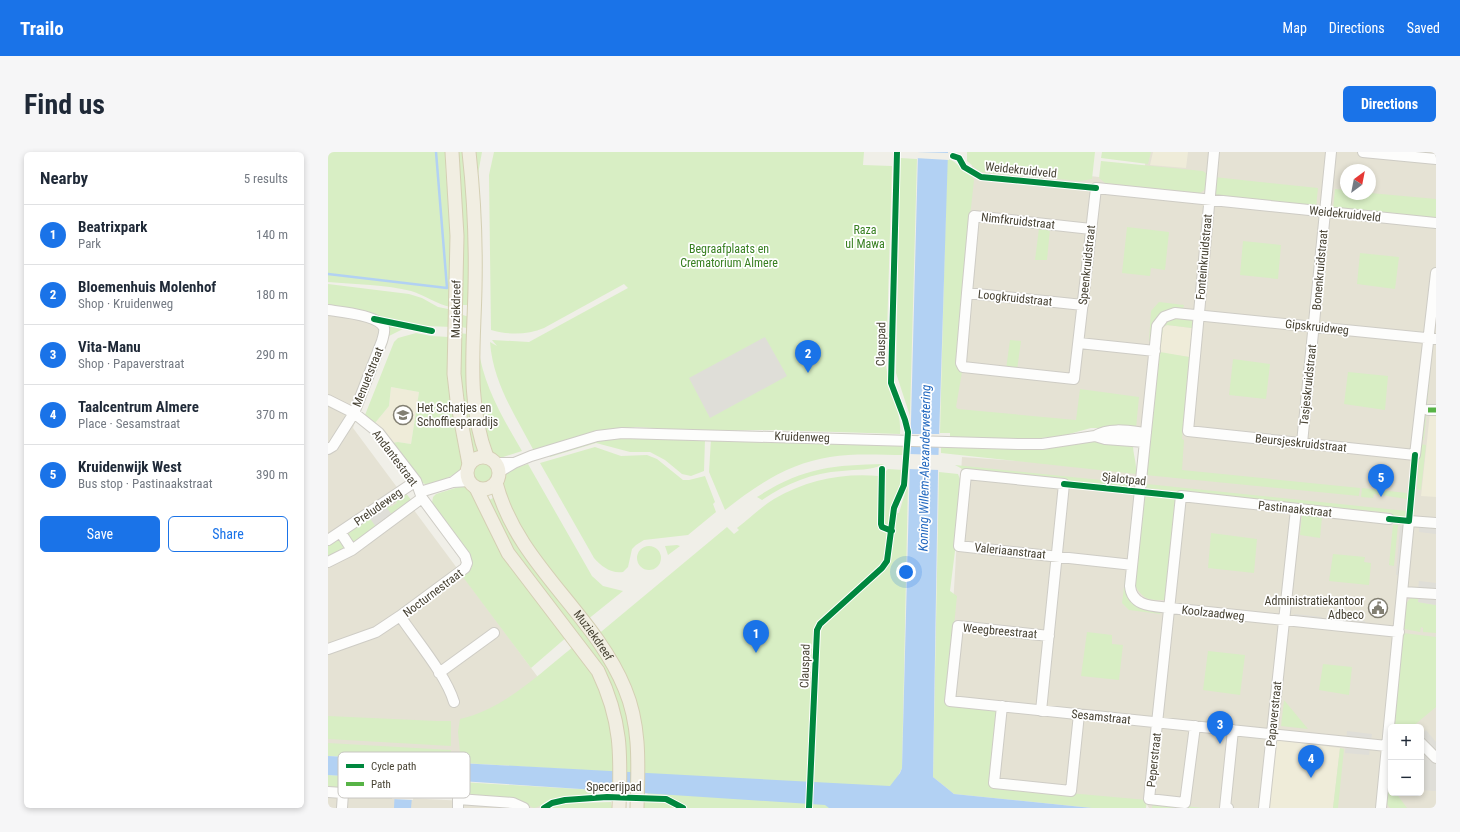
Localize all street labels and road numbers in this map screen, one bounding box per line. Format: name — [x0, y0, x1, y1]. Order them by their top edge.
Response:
street label: Weidekruidveld — [985, 159, 1058, 181]
street label: Weidekruidveld — [1309, 203, 1382, 225]
street label: Nimfkruidstraat — [980, 210, 1056, 232]
street label: Fonteinkruidstraat — [1193, 213, 1215, 301]
street label: Speenkruidstraat — [1076, 224, 1098, 306]
street label: Bonenkruidstraat — [1310, 229, 1331, 311]
street label: Muziekdreef — [448, 280, 464, 338]
street label: Loogkruidstraat — [977, 287, 1053, 309]
street label: Gipskruidweg — [1284, 317, 1350, 337]
street label: Clauspad — [874, 322, 888, 366]
street label: Tasjeskruidstraat — [1297, 343, 1319, 426]
street label: Menuetstraat — [350, 345, 386, 409]
street label: Andantestraat — [369, 427, 421, 489]
street label: Kruidenweg — [774, 429, 830, 445]
street label: Beursjeskruidstraat — [1255, 431, 1348, 455]
street label: Sjalotpad — [1101, 470, 1147, 488]
street label: Preludeweg — [351, 485, 405, 529]
street label: Pastinaakstraat — [1257, 498, 1333, 520]
street label: Valeriaanstraat — [974, 540, 1047, 562]
street label: Nocturnestraat — [400, 566, 466, 620]
street label: Koolzaadweg — [1181, 603, 1245, 623]
street label: Muziekdreef — [571, 607, 616, 663]
street label: Weegbreestraat — [962, 621, 1038, 641]
street label: Clauspad — [797, 644, 813, 688]
street label: Papaverstraat — [1264, 680, 1284, 747]
street label: Sesamstraat — [1071, 707, 1132, 727]
street label: Peperstraat — [1144, 732, 1164, 788]
street label: Specerijpad — [586, 780, 642, 794]

